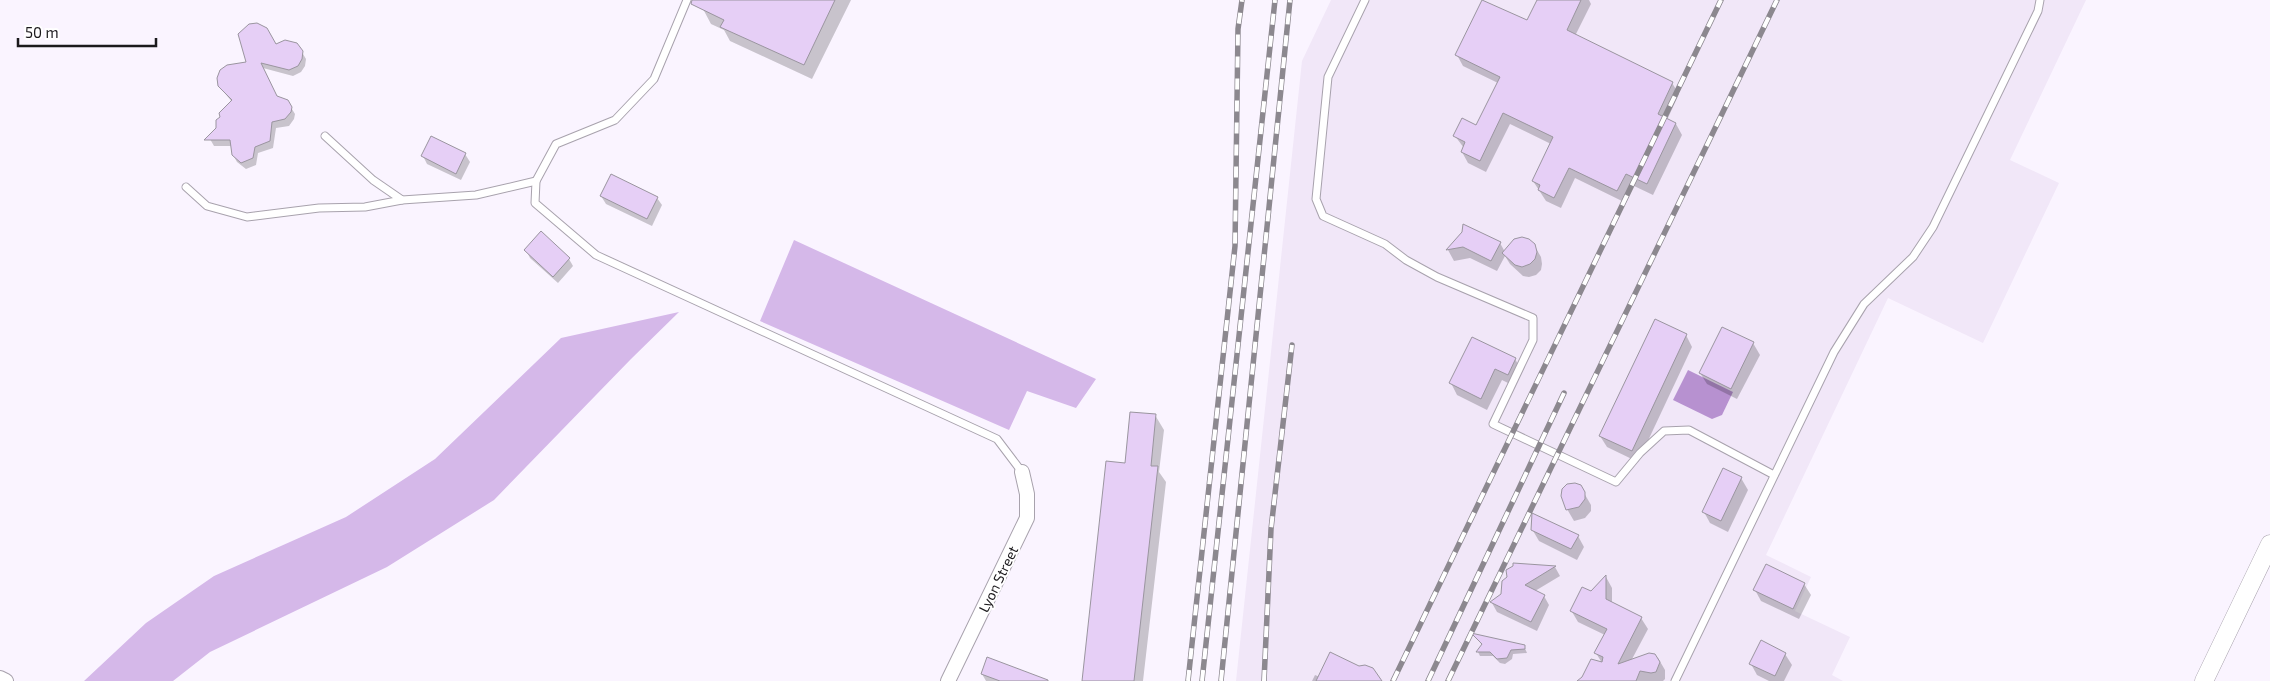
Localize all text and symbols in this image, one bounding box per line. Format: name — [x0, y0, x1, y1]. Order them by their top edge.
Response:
scale bar — [18, 15, 155, 47]
text: 50 m — [25, 23, 59, 41]
street label: Lyon Street — [975, 543, 1021, 615]

